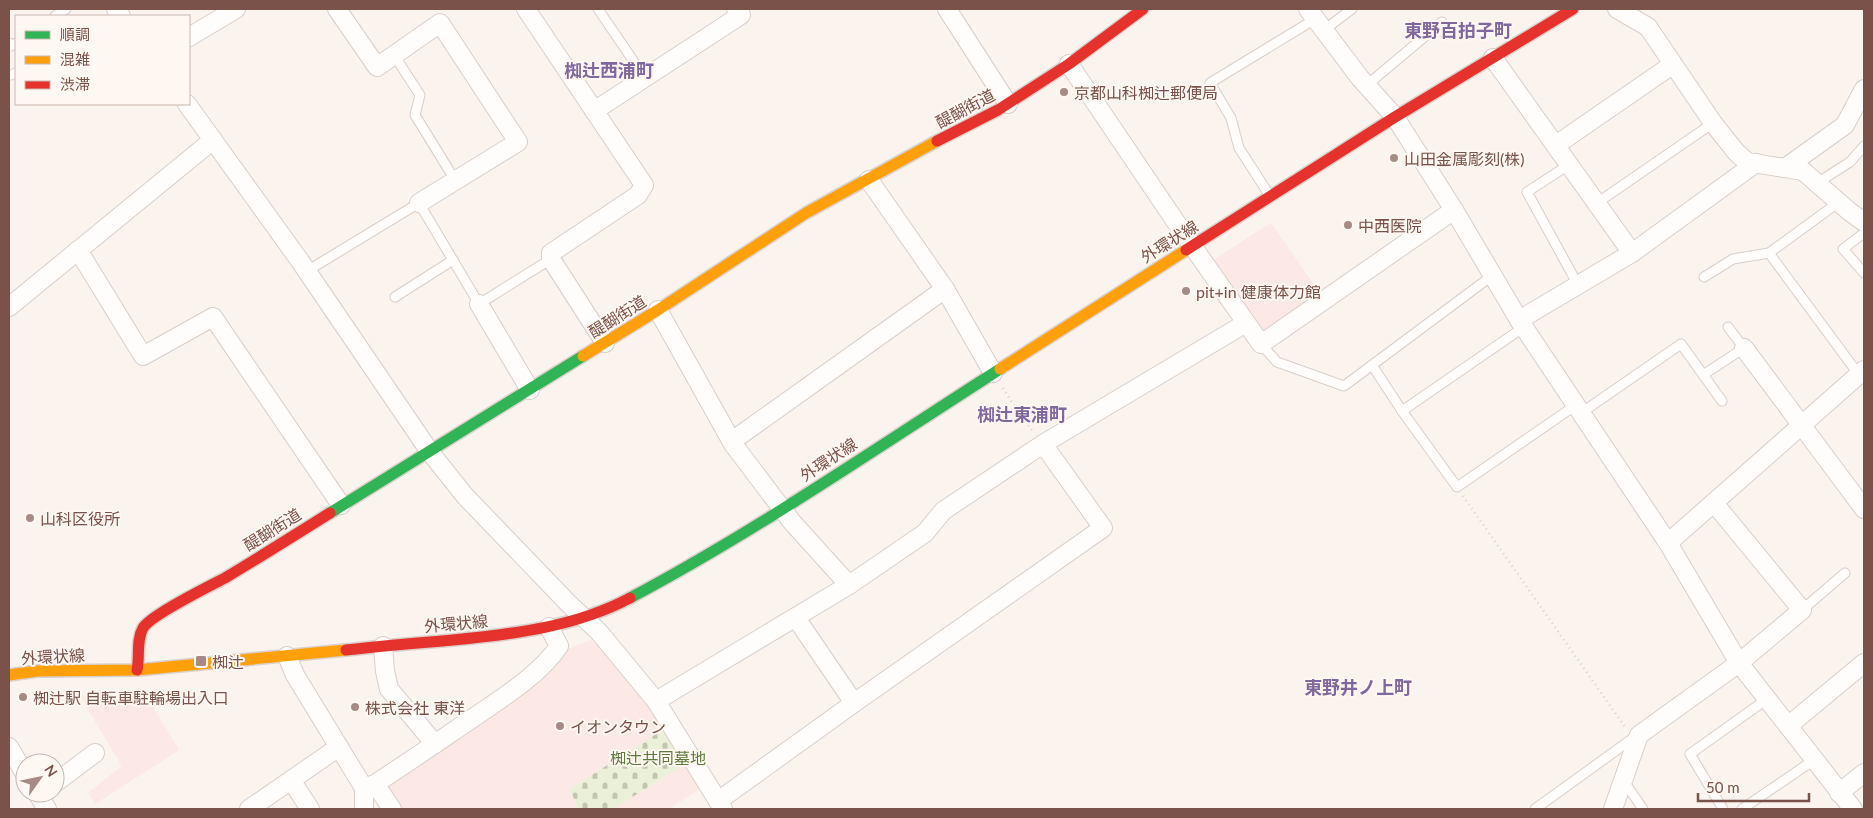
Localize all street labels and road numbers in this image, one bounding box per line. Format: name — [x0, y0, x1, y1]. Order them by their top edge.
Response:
street label: 醍醐街道 — [932, 85, 998, 131]
street label: 外環状線 — [1137, 216, 1201, 266]
street label: 醍醐街道 — [585, 291, 649, 341]
street label: 外環状線 — [796, 434, 860, 484]
street label: 醍醐街道 — [240, 504, 304, 554]
street label: 外環状線 — [423, 611, 489, 635]
street label: 外環状線 — [21, 645, 85, 667]

